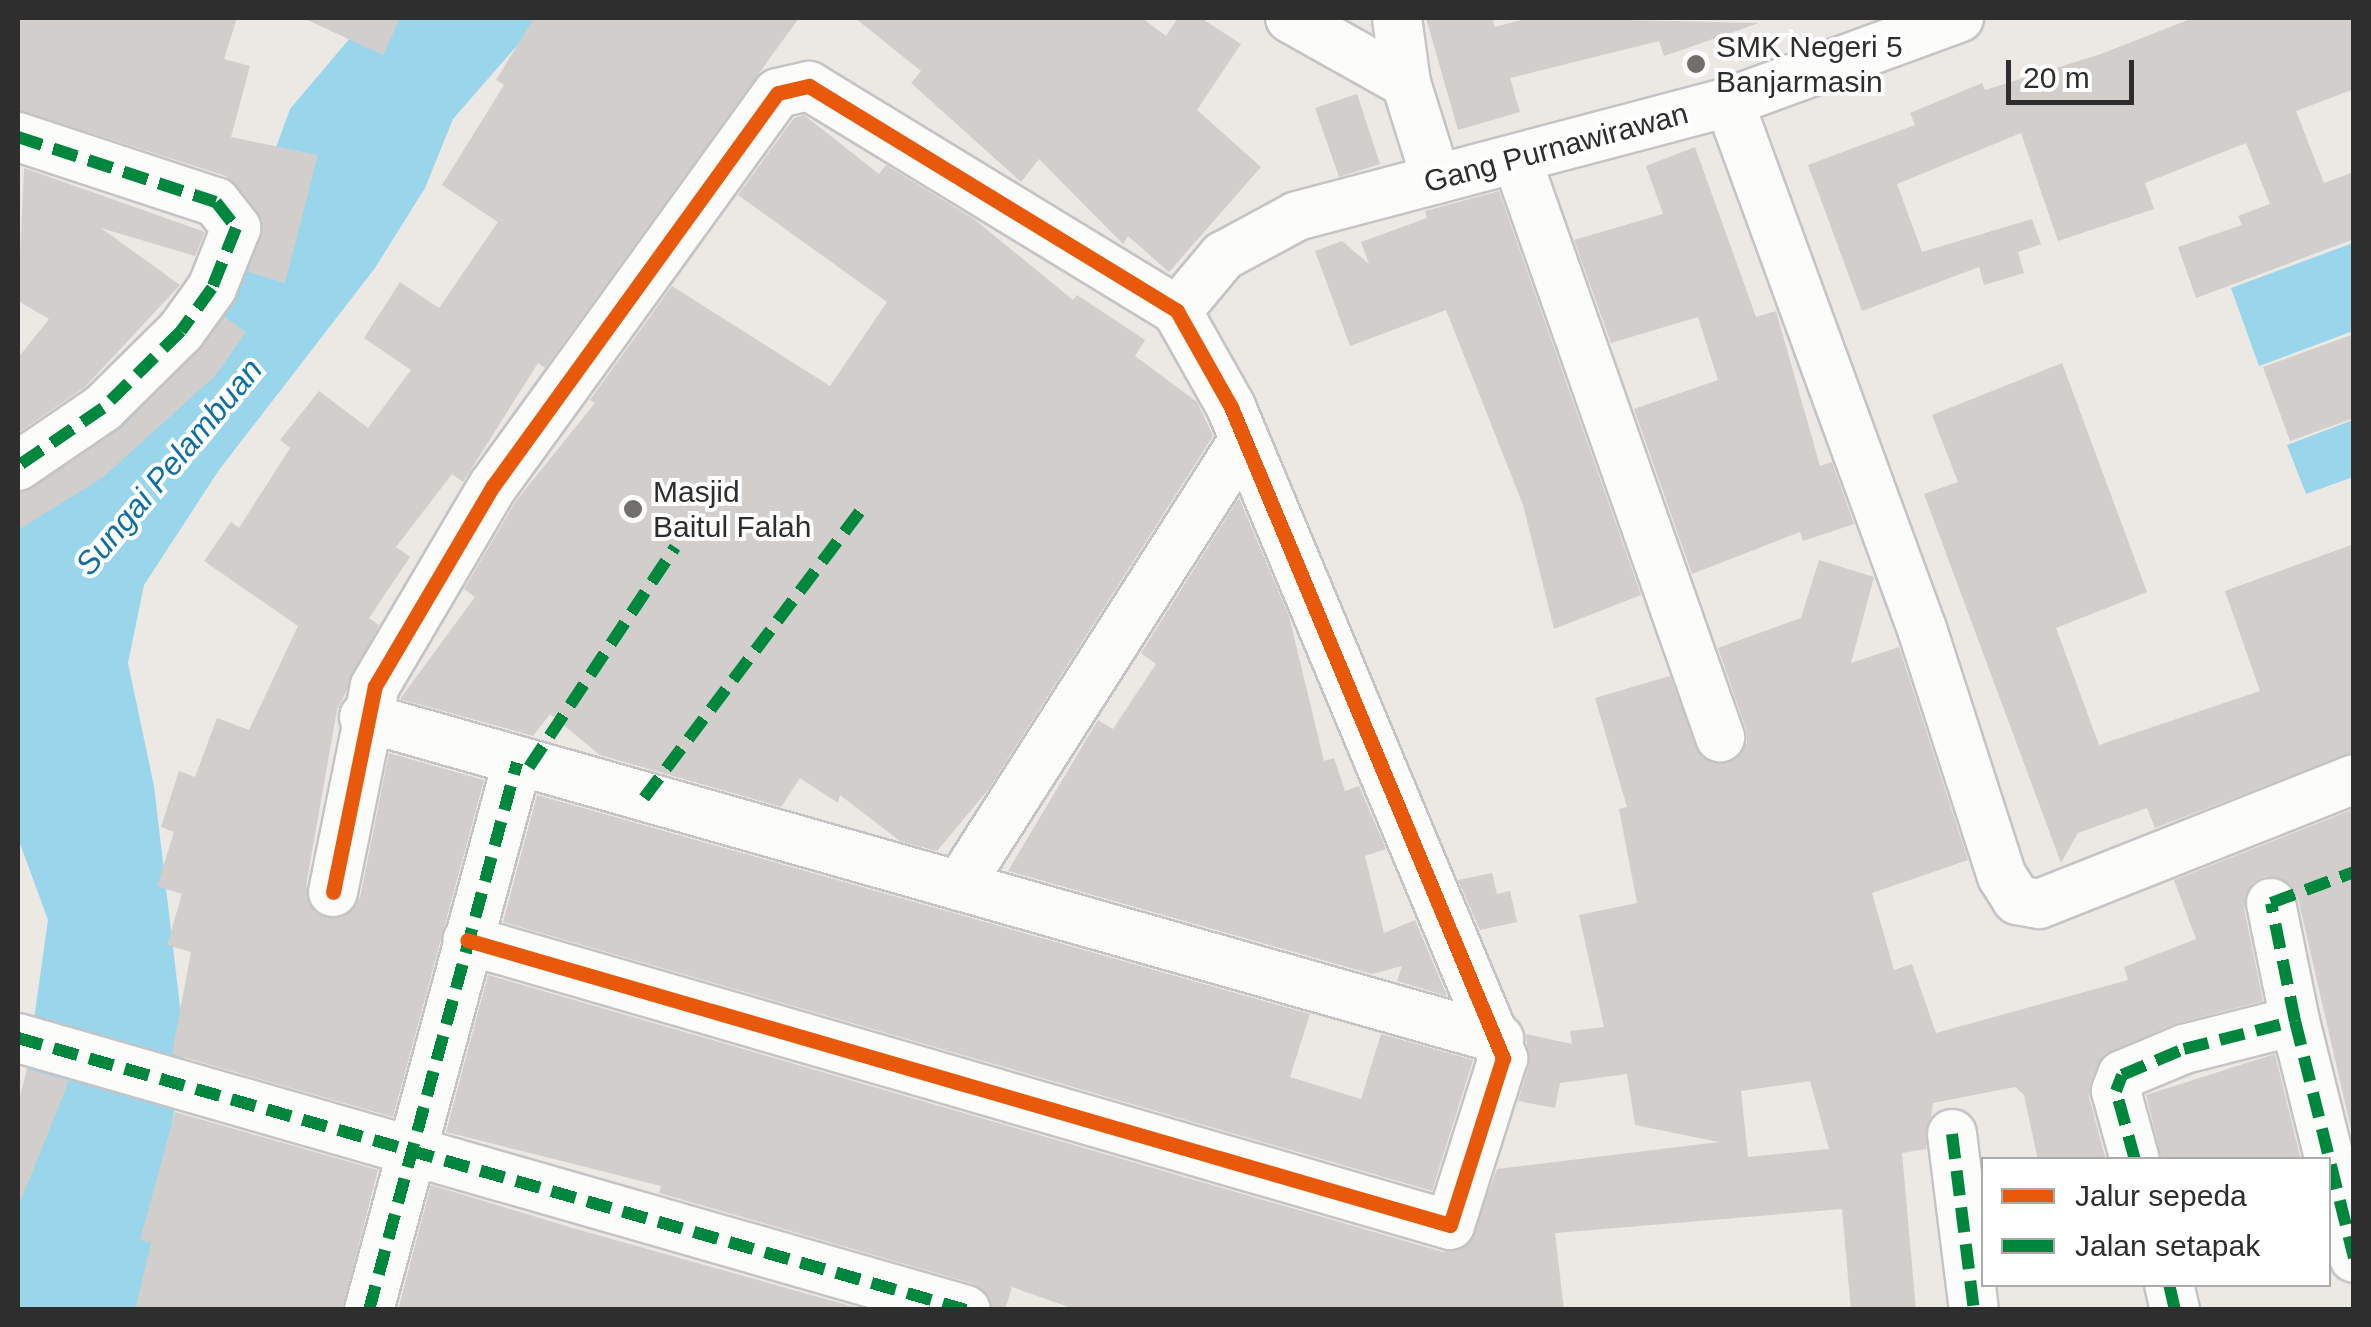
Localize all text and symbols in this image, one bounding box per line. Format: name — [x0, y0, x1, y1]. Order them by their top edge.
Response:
place label: SMK Negeri 5 Banjarmasin — [1716, 29, 1903, 100]
scale bar — [2011, 40, 2138, 102]
marker: SMK Negeri 5 Banjarmasin — [1685, 53, 1707, 75]
text: 20 m — [2023, 61, 2090, 94]
street label: Gang Purnawirawan — [1420, 95, 1692, 201]
water label: Sungai Pelambuan — [67, 351, 271, 583]
place label: Masjid Baitul Falah — [653, 474, 811, 544]
marker: Masjid Baitul Falah — [622, 498, 644, 520]
legend — [1981, 1157, 2331, 1287]
text: Jalur sepeda — [2075, 1179, 2247, 1212]
text: Jalan setapak — [2075, 1229, 2260, 1262]

